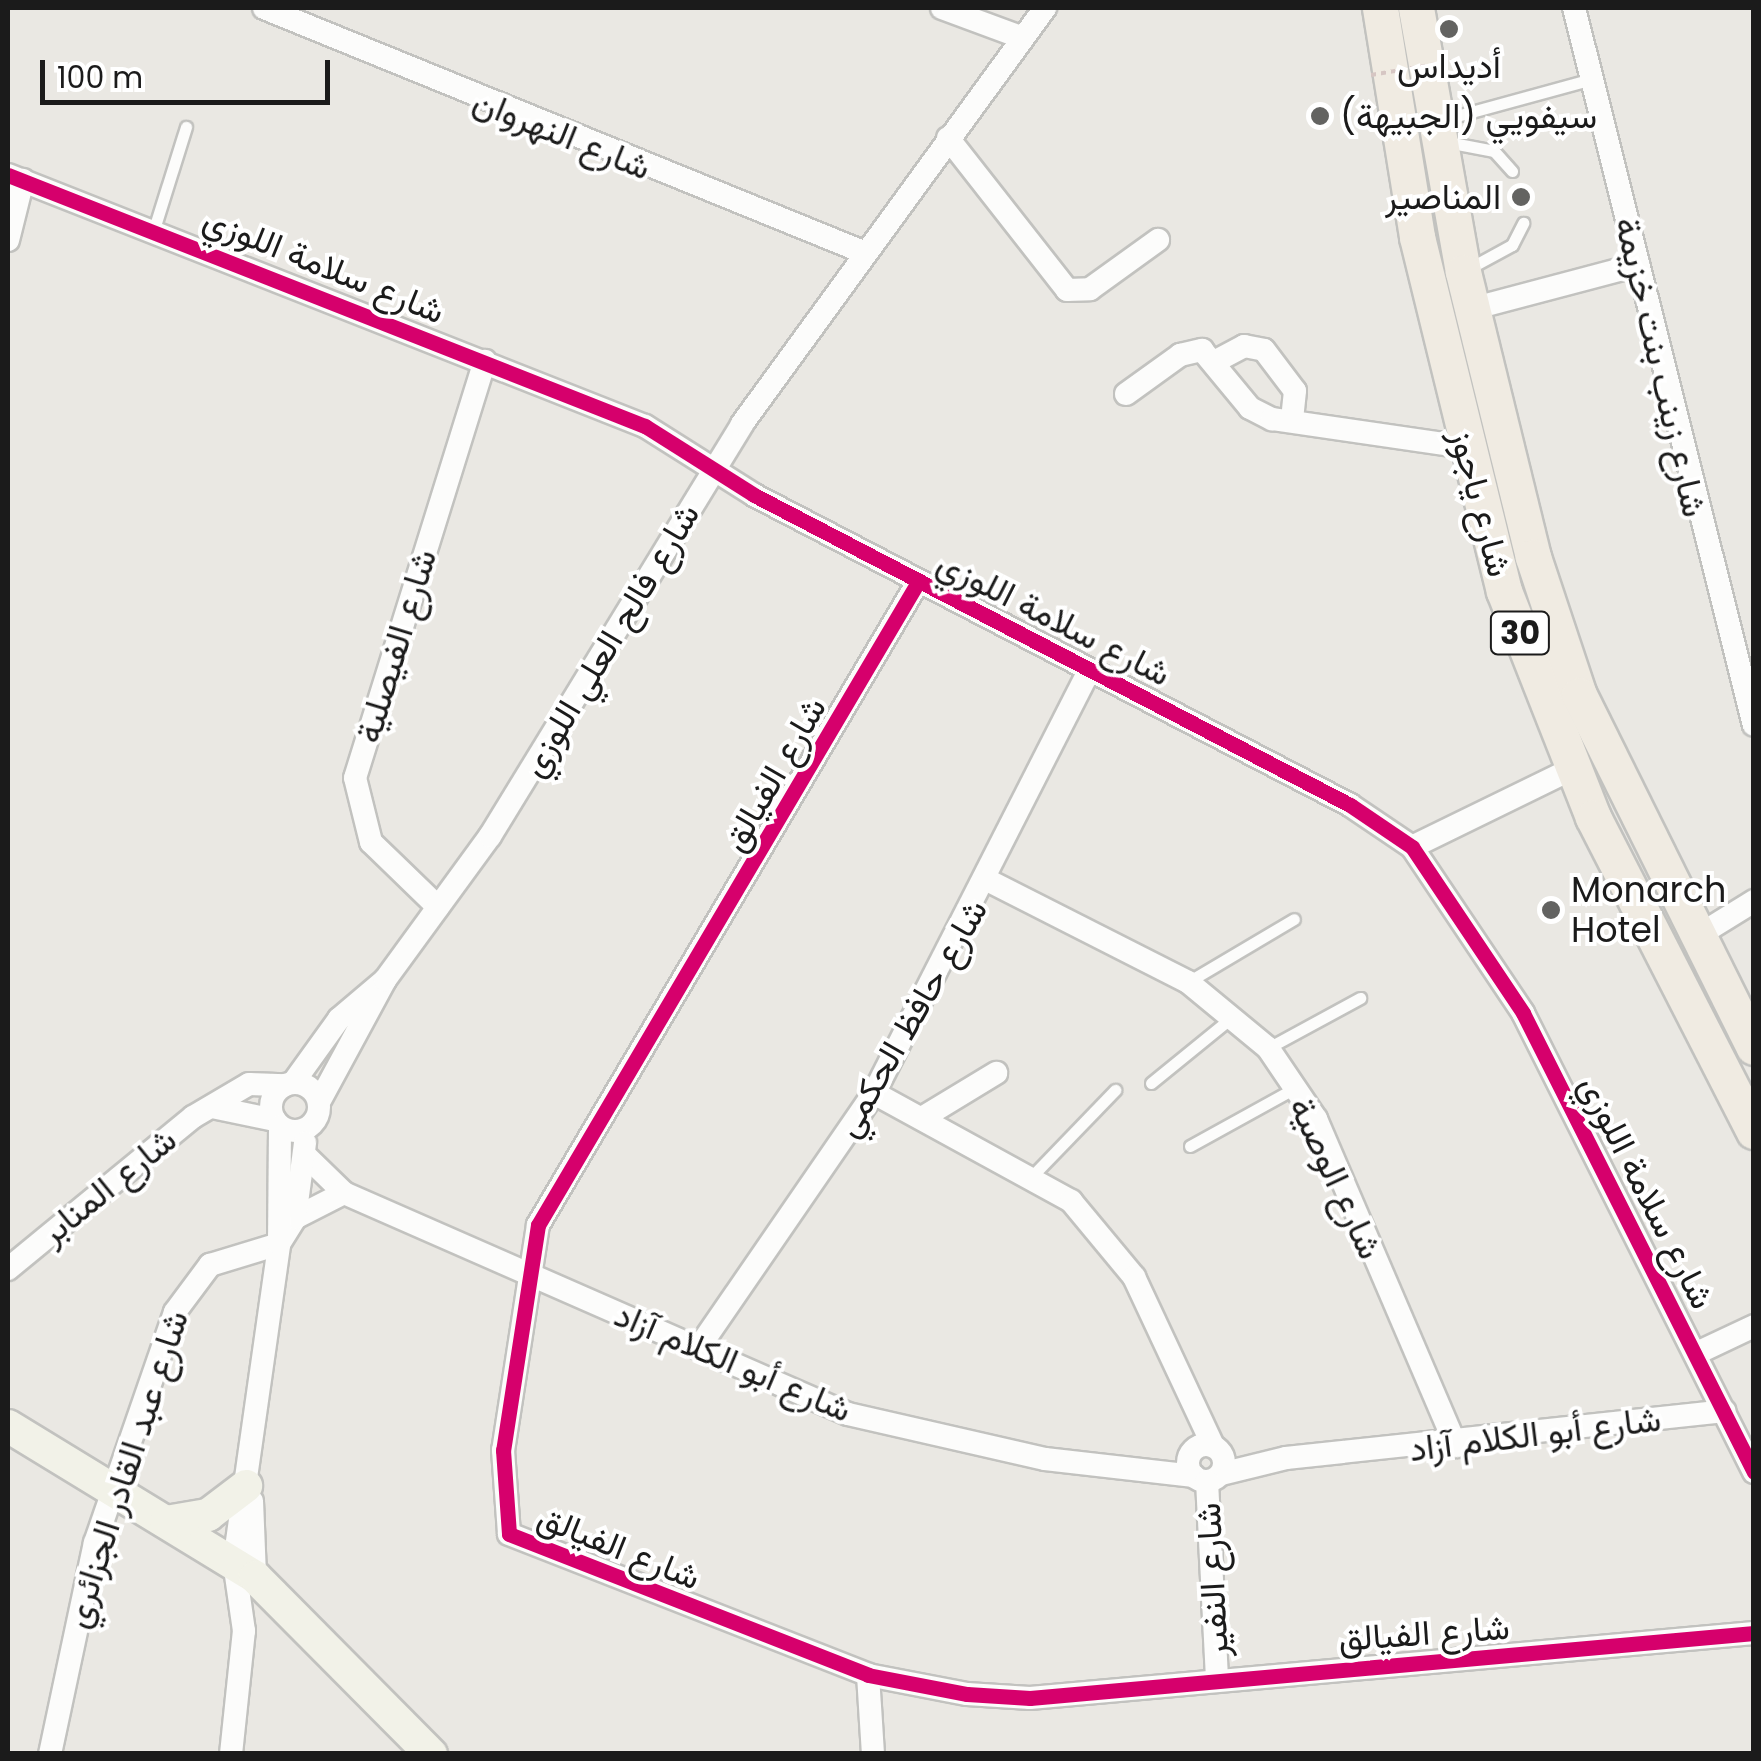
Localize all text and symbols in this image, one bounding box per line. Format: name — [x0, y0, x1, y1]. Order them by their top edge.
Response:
marker: أديداس — [1438, 18, 1460, 40]
scale bar — [45, 40, 335, 102]
place label: أديداس — [1397, 45, 1501, 87]
text: 100 m — [57, 56, 143, 99]
street label: شارع النهروان — [467, 79, 657, 189]
place label: سيفويي (الجبيهة) — [1340, 95, 1597, 137]
marker: سيفويي (الجبيهة) — [1309, 105, 1331, 127]
place label: المناصير — [1385, 176, 1501, 218]
marker: المناصير — [1510, 186, 1532, 208]
street label: شارع سلامة اللوزي — [197, 198, 451, 332]
street label: شارع زينب بنت خزيمة — [1606, 213, 1716, 521]
street label: شارع ياجوز — [1441, 425, 1521, 581]
street label: شارع فالح العلي اللوزي — [512, 496, 708, 784]
street label: شارع سلامة اللوزي — [930, 541, 1178, 695]
street label: شارع الفيصلية — [347, 544, 445, 748]
road number: 30 — [1488, 606, 1552, 660]
street label: شارع الفيالق — [713, 689, 835, 859]
place label: Monarch Hotel — [1571, 869, 1726, 951]
street label: شارع حافظ الحكمي — [826, 892, 996, 1144]
marker: Monarch Hotel — [1540, 899, 1562, 921]
street label: شارع سلامة اللوزي — [1570, 1068, 1724, 1316]
street label: شارع الوصية — [1280, 1090, 1392, 1266]
street label: شارع المنابر — [32, 1118, 184, 1254]
street label: شارع أبو الكلام آزاد — [608, 1293, 858, 1431]
street label: شارع عبد القادر الجزائري — [55, 1305, 197, 1633]
street label: شارع أبو الكلام آزاد — [1407, 1398, 1663, 1470]
street label: شارع الفيالق — [532, 1495, 706, 1599]
street label: شارع النفير — [1187, 1502, 1237, 1658]
street label: شارع الفيالق — [1337, 1606, 1511, 1660]

